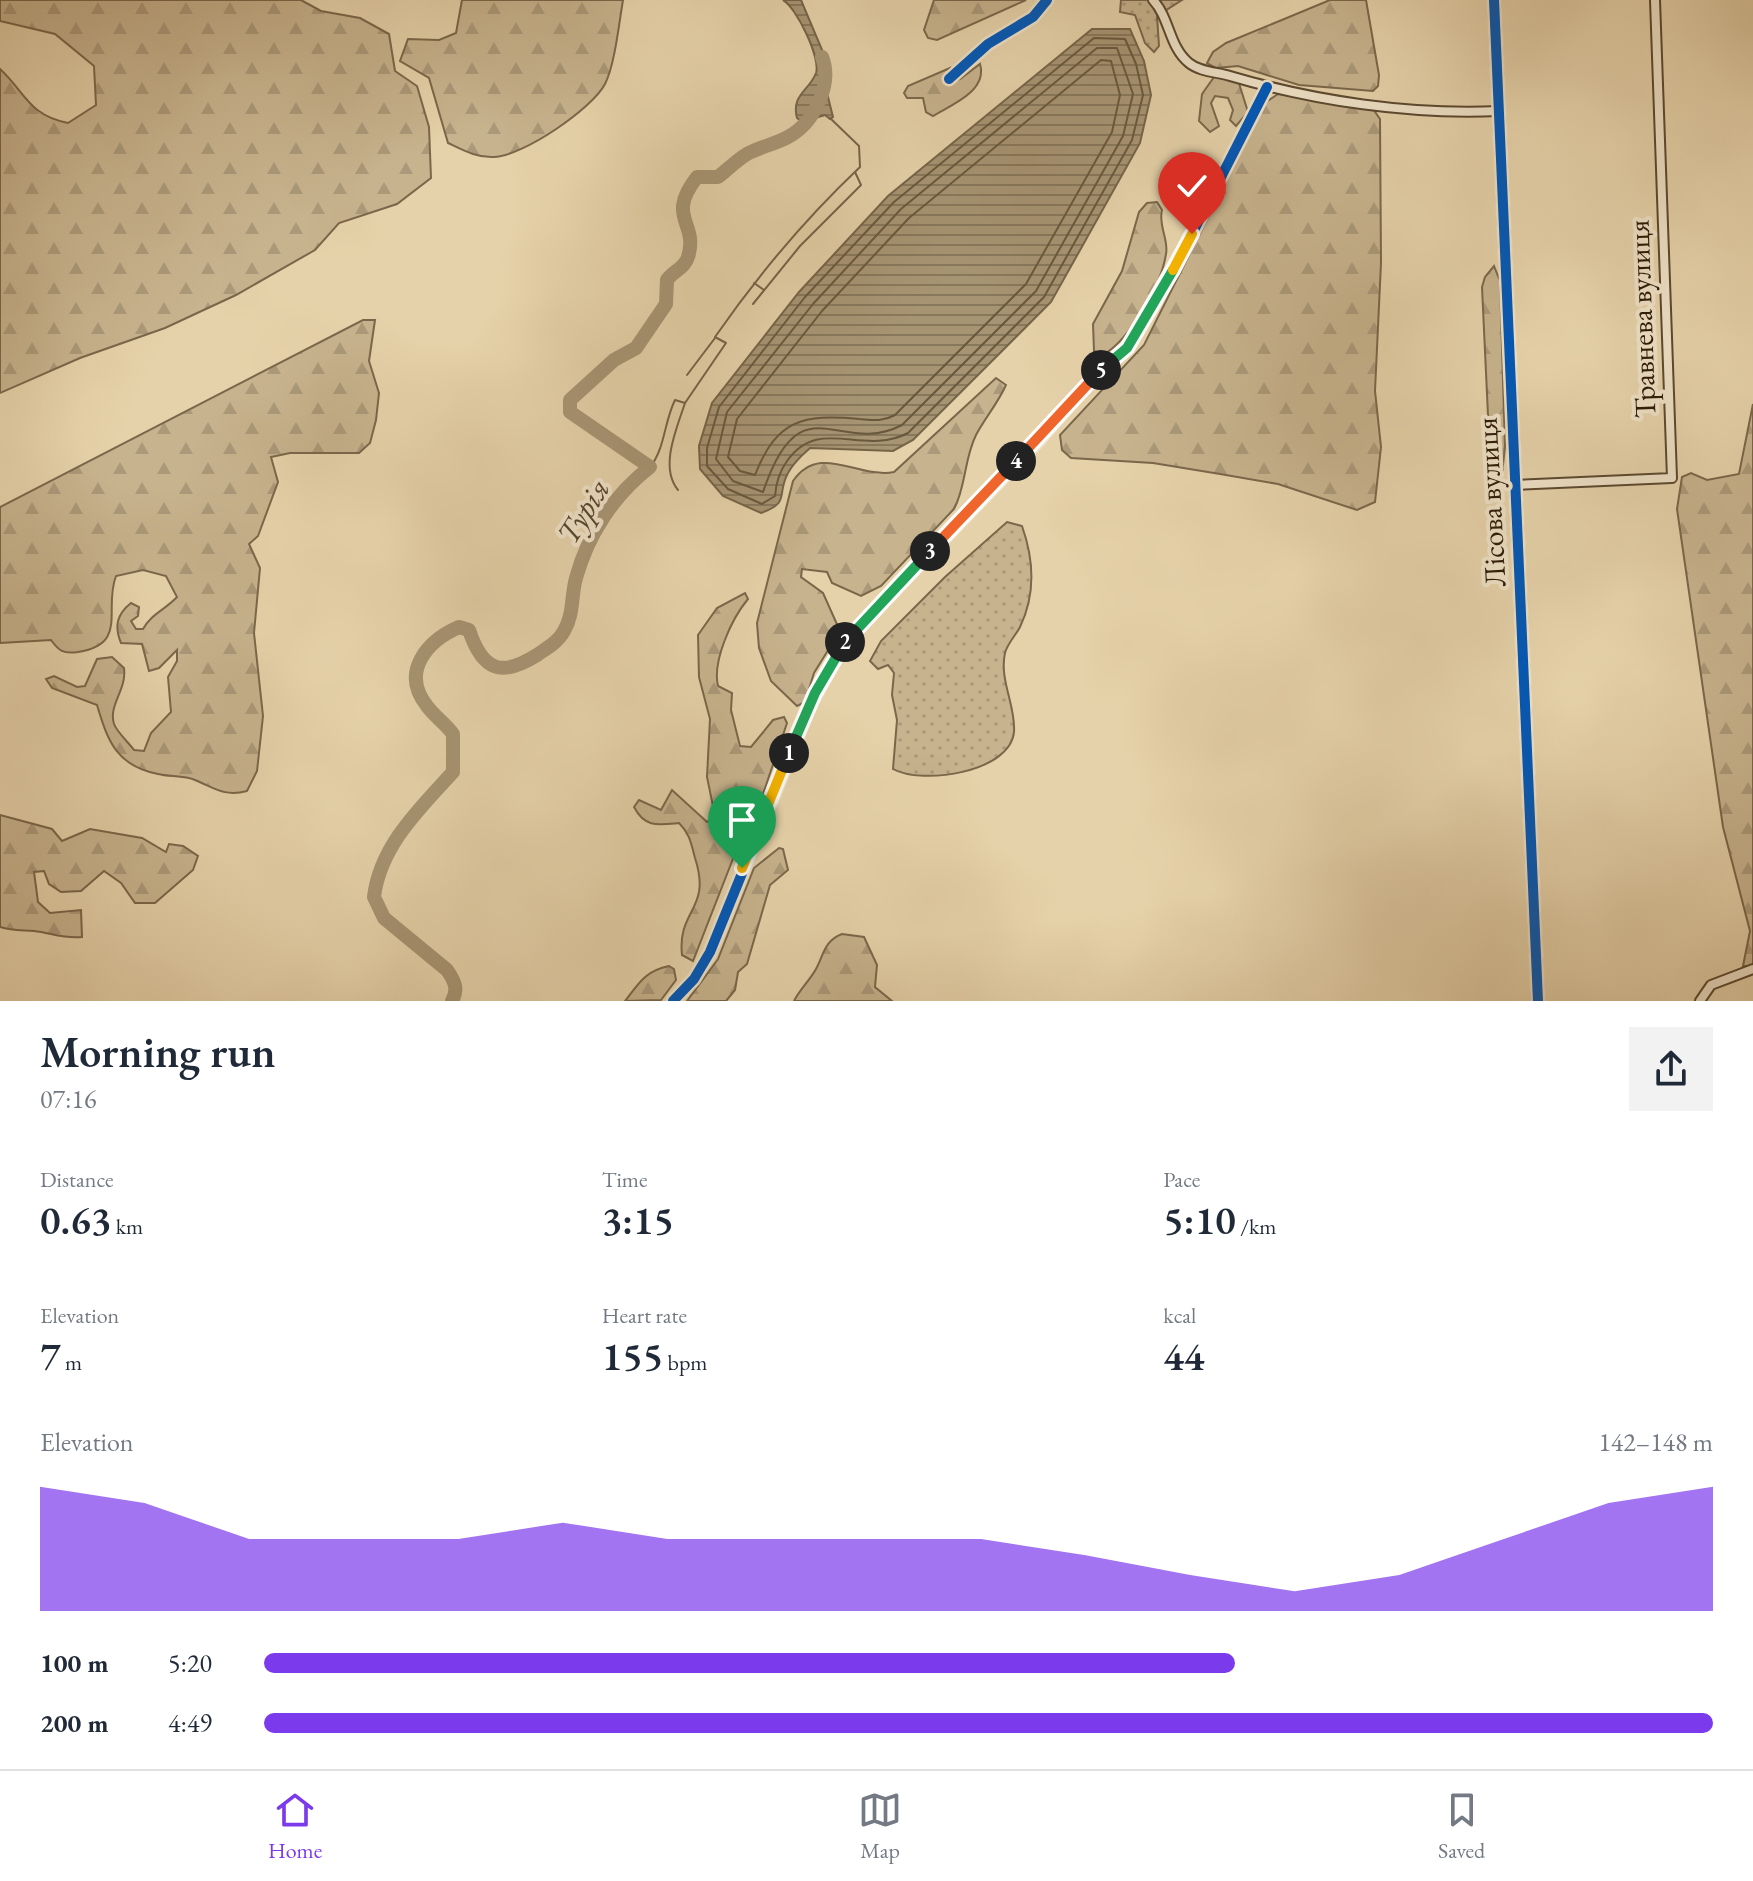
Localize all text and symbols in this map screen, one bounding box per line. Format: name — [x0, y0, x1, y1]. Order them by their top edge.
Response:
pin — [1158, 152, 1226, 234]
icon: check — [1170, 164, 1214, 208]
street label: Травнева вулиця — [1619, 219, 1664, 419]
pin: 5 — [1081, 350, 1121, 390]
text: 5 — [1095, 355, 1107, 384]
street label: Лісова вулиця — [1467, 416, 1514, 588]
pin: 4 — [996, 441, 1036, 481]
text: 4 — [1010, 446, 1022, 475]
water label: Турія — [547, 470, 619, 552]
pin: 3 — [910, 531, 950, 571]
text: 3 — [924, 536, 936, 565]
pin: 2 — [825, 622, 865, 662]
text: 2 — [839, 627, 851, 656]
pin: 1 — [769, 733, 809, 773]
text: 1 — [783, 738, 795, 767]
pin — [708, 786, 776, 868]
icon: arrive — [720, 798, 764, 842]
text: Morning run — [40, 1023, 276, 1080]
button: share — [1629, 1027, 1713, 1111]
text: 07:16 — [40, 1082, 96, 1116]
text: Distance — [40, 1165, 113, 1194]
text: Time — [602, 1165, 647, 1194]
text: Pace — [1163, 1165, 1200, 1194]
text: 0.63 — [40, 1194, 111, 1246]
text: 3:15 — [602, 1194, 674, 1246]
text: 5:10 — [1163, 1194, 1236, 1246]
text: km — [111, 1212, 143, 1241]
text: /km — [1236, 1212, 1276, 1241]
text: Elevation — [40, 1301, 119, 1330]
text: Heart rate — [602, 1301, 687, 1330]
text: kcal — [1163, 1301, 1196, 1330]
text: 7 — [40, 1330, 61, 1382]
text: 155 — [602, 1330, 663, 1382]
text: 44 — [1163, 1330, 1204, 1382]
text: m — [61, 1348, 82, 1377]
text: bpm — [663, 1348, 707, 1377]
text: Elevation — [40, 1425, 134, 1459]
text: 142–148 m — [1598, 1425, 1713, 1459]
text: 100 m — [40, 1646, 108, 1680]
text: 5:20 — [168, 1646, 212, 1680]
text: 200 m — [40, 1706, 108, 1740]
text: 4:49 — [168, 1706, 212, 1740]
tab: Home — [268, 1788, 322, 1865]
tab: Map — [858, 1788, 902, 1865]
tab: Saved — [1438, 1788, 1485, 1865]

